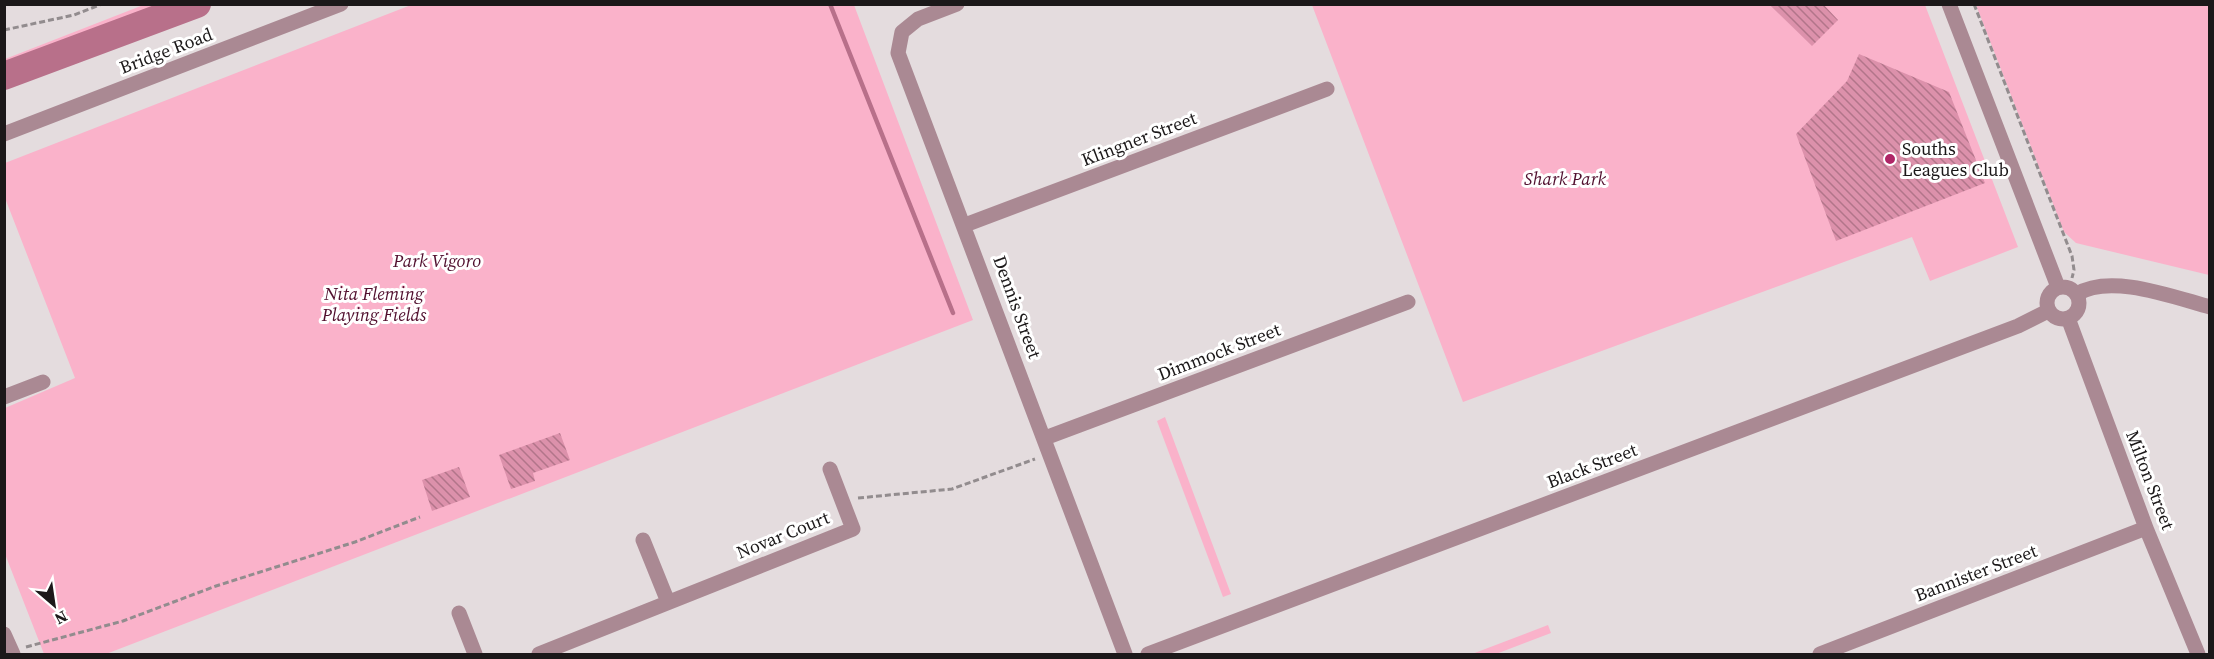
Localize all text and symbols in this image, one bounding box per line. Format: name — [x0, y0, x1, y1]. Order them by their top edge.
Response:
street label: Bridge Road — [116, 21, 216, 80]
street label: Klingner Street — [1078, 105, 1200, 172]
place label: Souths Leagues Club — [1902, 136, 2009, 182]
marker: Souths Leagues Club — [1883, 152, 1897, 166]
park label: Shark Park — [1524, 166, 1606, 191]
park label: Park Vigoro — [392, 248, 481, 273]
street label: Dennis Street — [987, 252, 1048, 362]
park label: Nita Fleming Playing Fields — [321, 281, 427, 327]
street label: Dimmock Street — [1154, 317, 1284, 386]
street label: Milton Street — [2120, 427, 2181, 533]
street label: Black Street — [1543, 437, 1641, 494]
street label: Novar Court — [733, 505, 833, 564]
street label: Bannister Street — [1911, 538, 2041, 607]
north arrow — [24, 575, 84, 635]
text: N — [51, 606, 72, 631]

